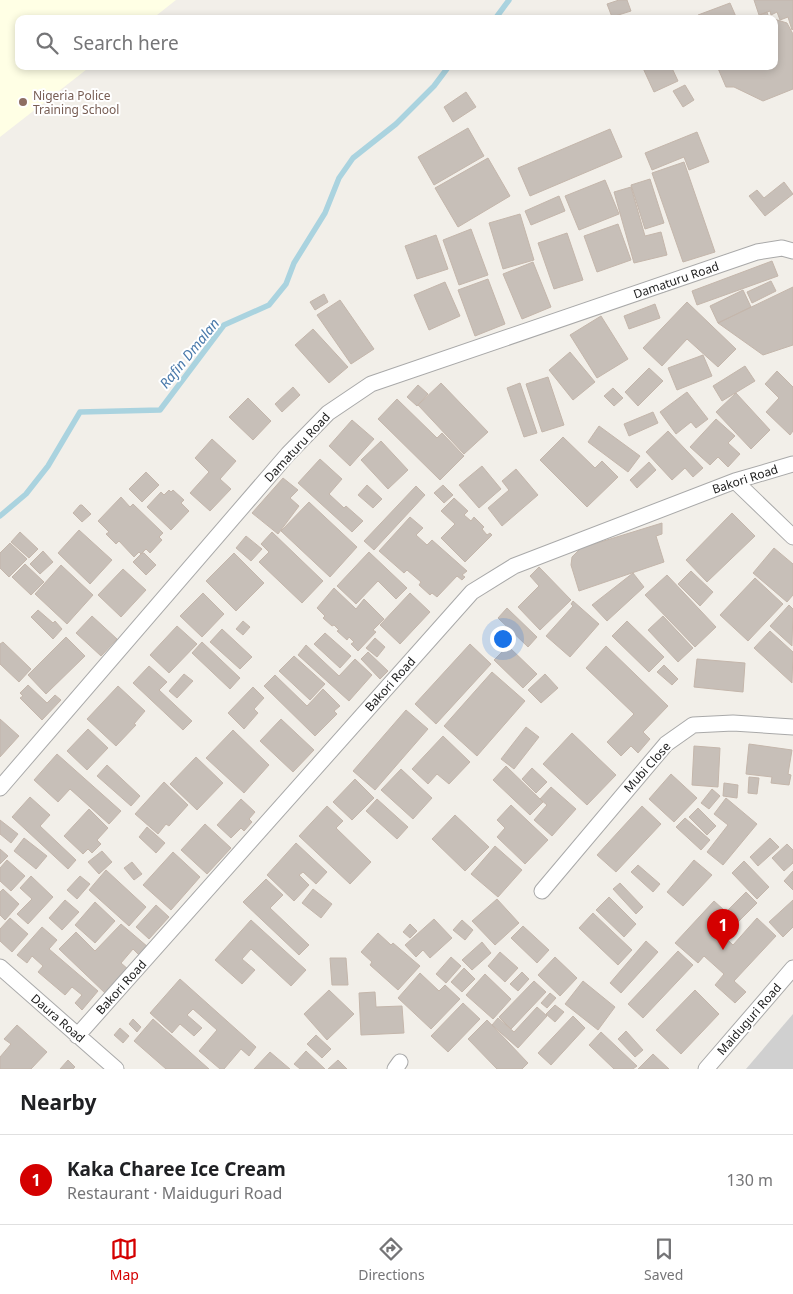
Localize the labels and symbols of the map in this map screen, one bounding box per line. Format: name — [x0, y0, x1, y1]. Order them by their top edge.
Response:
place label: Nigeria Police Training School — [33, 87, 119, 118]
marker: Nigeria Police Training School — [17, 96, 29, 108]
street label: Damaturu Road — [631, 257, 721, 303]
water label: Rafin Dmalan — [155, 314, 223, 392]
street label: Damaturu Road — [260, 408, 334, 486]
street label: Bakori Road — [710, 460, 780, 498]
your location — [490, 626, 516, 652]
street label: Bakori Road — [361, 653, 419, 715]
street label: Mubi Close — [620, 738, 674, 796]
pin: 1 — [707, 909, 739, 950]
street label: Bakori Road — [92, 956, 150, 1018]
street label: Maiduguri Road — [713, 979, 785, 1059]
street label: Daura Road — [27, 990, 89, 1046]

